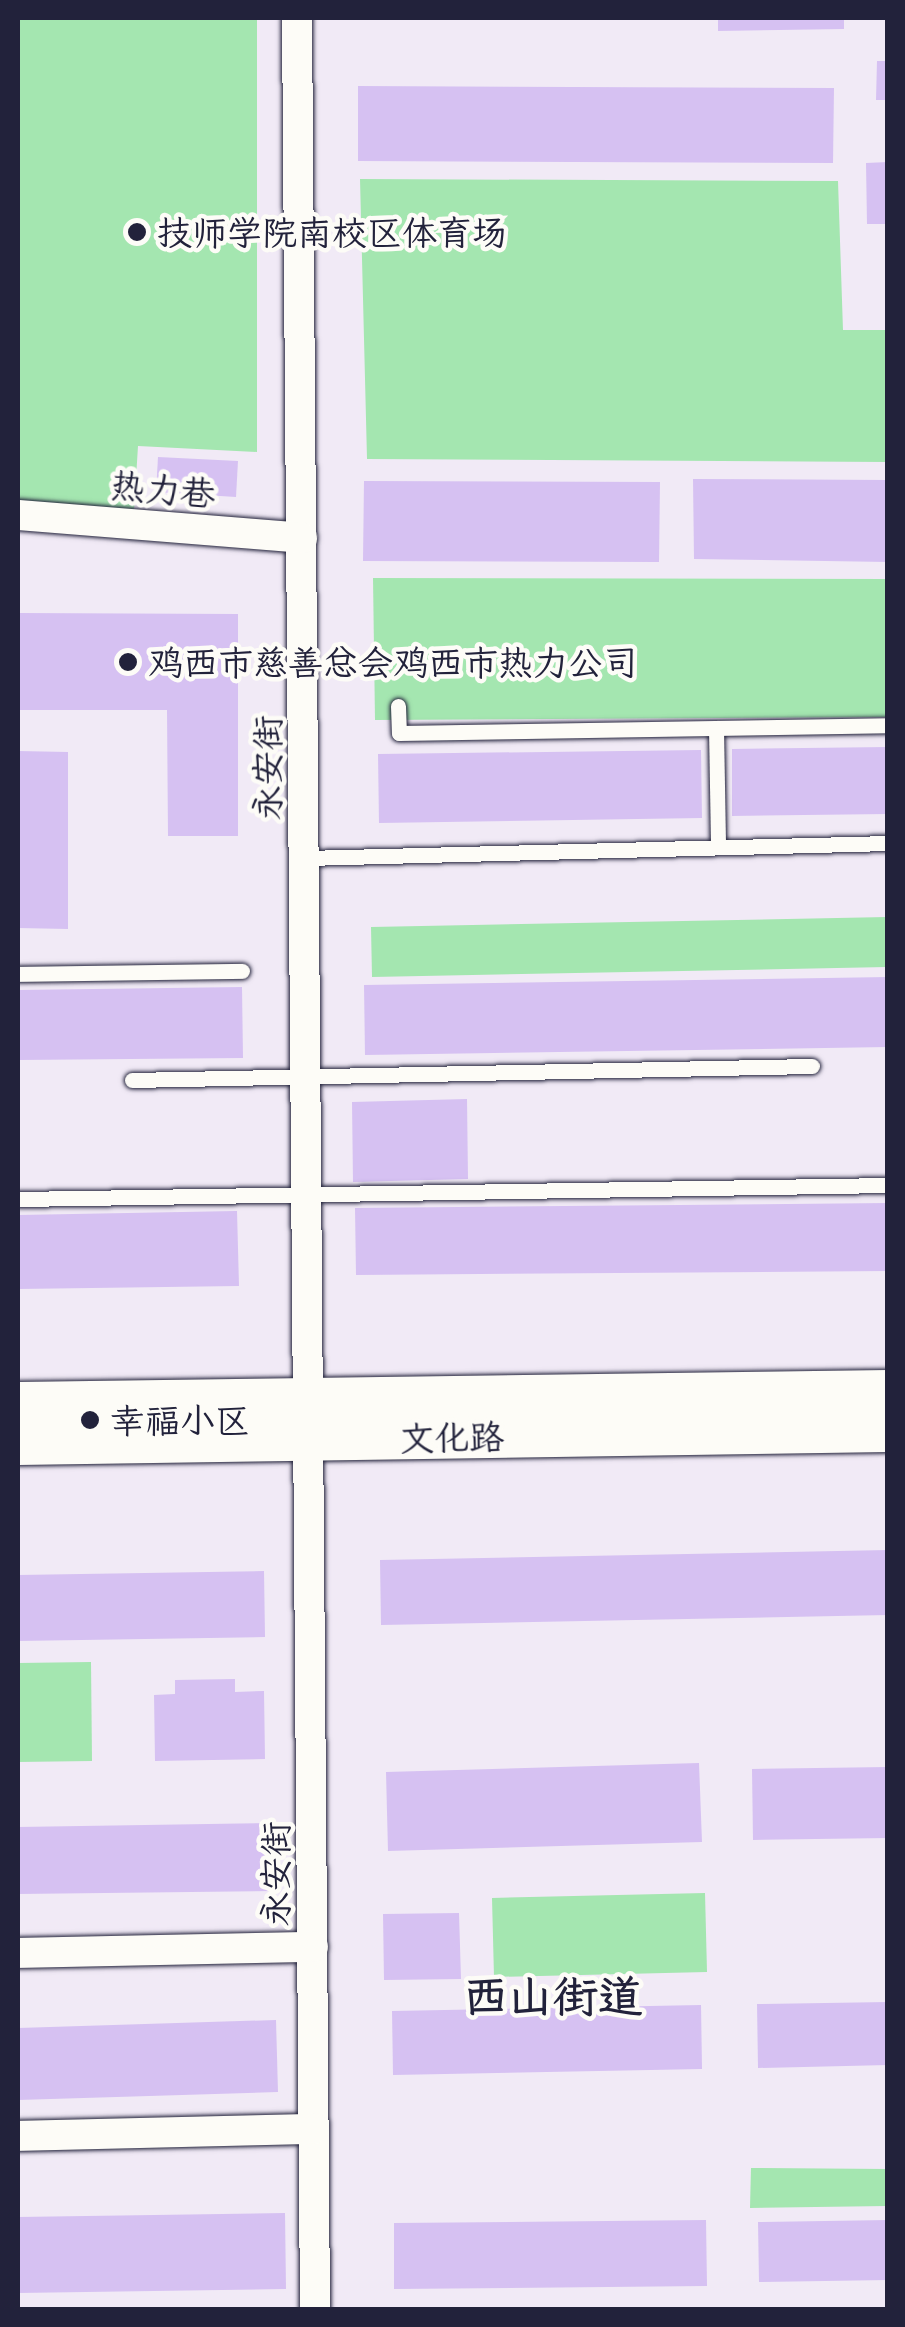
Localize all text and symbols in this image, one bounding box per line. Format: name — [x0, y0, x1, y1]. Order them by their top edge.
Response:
place label: 技师学院南校区体育场 — [157, 211, 507, 253]
marker: 技师学院南校区体育场 — [126, 221, 148, 243]
street label: 热力巷 — [109, 464, 217, 514]
place label: 鸡西市慈善总会鸡西市热力公司 — [148, 641, 638, 683]
marker: 鸡西市慈善总会鸡西市热力公司 — [117, 651, 139, 673]
street label: 永安街 — [246, 716, 288, 820]
place label: 幸福小区 — [110, 1399, 250, 1441]
marker: 幸福小区 — [79, 1409, 101, 1431]
street label: 文化路 — [399, 1415, 505, 1459]
street label: 永安街 — [254, 1822, 296, 1926]
district label: 西山街道 — [463, 1970, 643, 2024]

